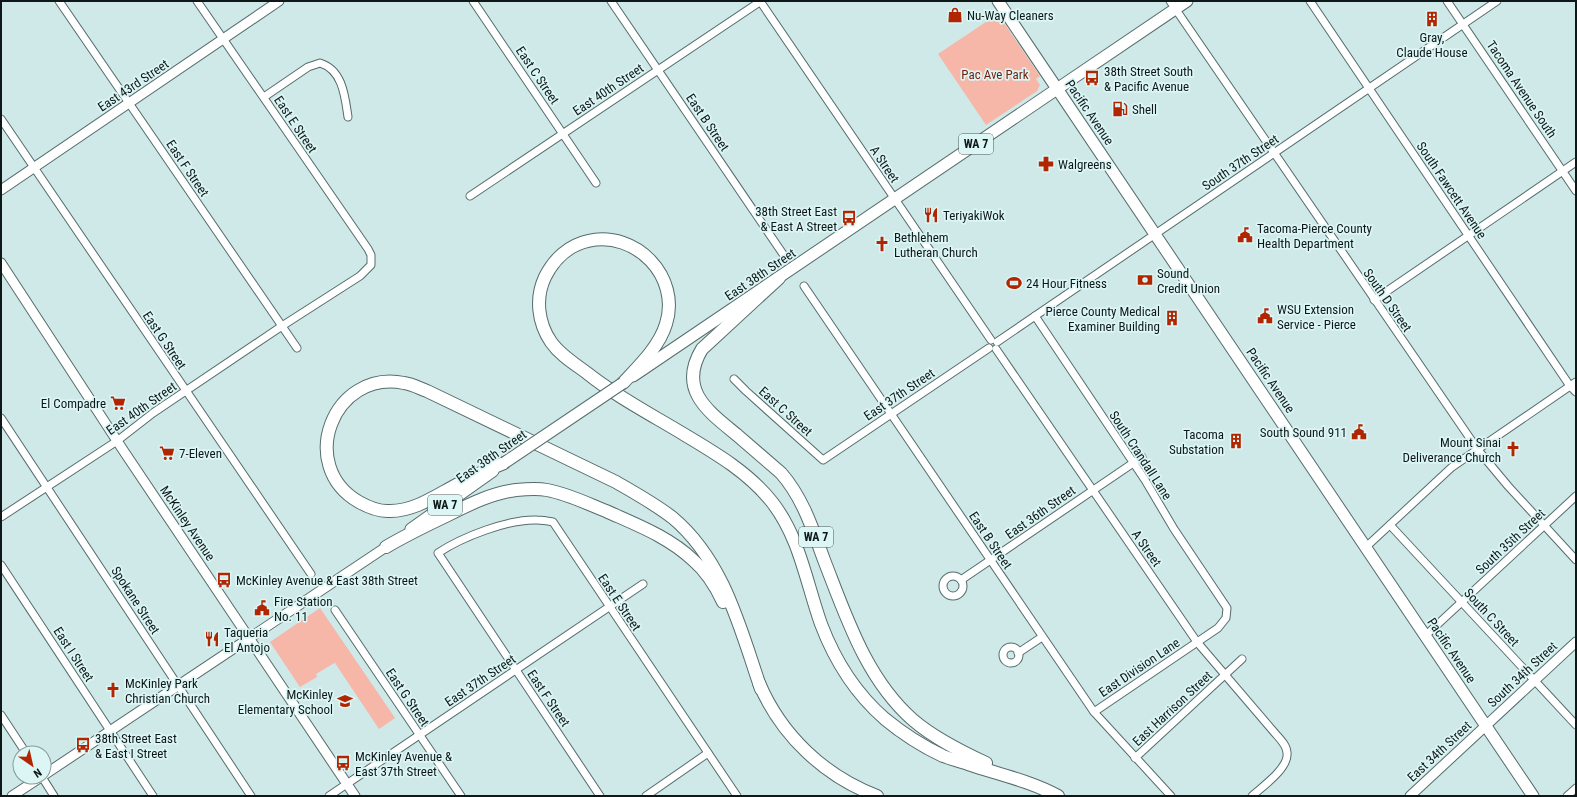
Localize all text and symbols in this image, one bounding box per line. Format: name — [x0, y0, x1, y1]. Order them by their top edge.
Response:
shop icon: Nu-Way Cleaners — [946, 6, 964, 24]
place label: Nu-Way Cleaners — [967, 8, 1054, 23]
building icon: Gray, Claude House — [1423, 10, 1441, 28]
place label: Gray, Claude House — [1396, 30, 1468, 60]
street label: Tacoma Avenue South — [1484, 38, 1560, 141]
street label: East C Street — [513, 44, 562, 107]
street label: East 43rd Street — [95, 56, 172, 115]
street label: East 40th Street — [570, 60, 647, 119]
place label: 38th Street South & Pacific Avenue — [1104, 64, 1193, 94]
park label: Pac Ave Park — [961, 67, 1029, 82]
bus stop icon: 38th Street South & Pacific Avenue — [1083, 69, 1101, 87]
street label: Pacific Avenue — [1062, 77, 1117, 148]
street label: East B Street — [683, 91, 732, 154]
street label: East E Street — [271, 93, 320, 156]
fuel station icon: Shell — [1111, 100, 1129, 118]
place label: Shell — [1132, 102, 1157, 117]
street label: South 37th Street — [1199, 131, 1282, 194]
road number: WA 7 — [959, 134, 993, 154]
street label: East F Street — [163, 137, 212, 200]
street label: South Fawcett Avenue — [1414, 139, 1490, 242]
street label: A Street — [867, 143, 902, 186]
pharmacy icon: Walgreens — [1037, 155, 1055, 173]
place label: Walgreens — [1058, 157, 1112, 172]
place label: 38th Street East & East A Street — [755, 204, 837, 234]
restaurant icon: TeriyakiWok — [922, 206, 940, 224]
place label: TeriyakiWok — [943, 208, 1005, 223]
bus stop icon: 38th Street East & East A Street — [840, 209, 858, 227]
place label: Tacoma-Pierce County Health Department — [1257, 221, 1373, 251]
public building icon: Tacoma-Pierce County Health Department — [1236, 226, 1254, 244]
place label: Bethlehem Lutheran Church — [894, 230, 978, 260]
church icon: Bethlehem Lutheran Church — [873, 235, 891, 253]
street label: East 38th Street — [722, 245, 799, 304]
place label: Sound Credit Union — [1157, 266, 1220, 296]
street label: South D Street — [1360, 266, 1415, 335]
bank icon: Sound Credit Union — [1136, 271, 1154, 289]
sports icon: 24 Hour Fitness — [1005, 274, 1023, 292]
place label: 24 Hour Fitness — [1026, 276, 1107, 291]
place label: WSU Extension Service - Pierce — [1277, 302, 1356, 332]
place label: Pierce County Medical Examiner Building — [1046, 304, 1160, 334]
public building icon: WSU Extension Service - Pierce — [1256, 307, 1274, 325]
street label: East G Street — [140, 308, 190, 372]
building icon: Pierce County Medical Examiner Building — [1163, 309, 1181, 327]
street label: Pacific Avenue — [1243, 345, 1298, 416]
street label: East 37th Street — [861, 365, 938, 424]
street label: East 40th Street — [103, 379, 179, 438]
street label: East C Street — [756, 384, 815, 439]
supermarket icon: El Compadre — [109, 394, 127, 412]
place label: El Compadre — [41, 396, 106, 411]
street label: South Crandall Lane — [1106, 408, 1175, 502]
public building icon: South Sound 911 — [1350, 423, 1368, 441]
place label: South Sound 911 — [1260, 425, 1347, 440]
street label: East 38th Street — [453, 427, 529, 486]
place label: Tacoma Substation — [1169, 427, 1224, 457]
building icon: Tacoma Substation — [1227, 432, 1245, 450]
place label: Mount Sinai Deliverance Church — [1403, 435, 1501, 465]
church icon: Mount Sinai Deliverance Church — [1504, 440, 1522, 458]
supermarket icon: 7-Eleven — [158, 444, 176, 462]
place label: 7-Eleven — [179, 446, 222, 461]
street label: McKinley Avenue — [157, 483, 218, 564]
street label: East 36th Street — [1002, 483, 1078, 542]
road number: WA 7 — [428, 495, 462, 515]
street label: South 35th Street — [1473, 505, 1548, 577]
street label: East B Street — [966, 509, 1015, 572]
road number: WA 7 — [799, 527, 833, 547]
street label: A Street — [1129, 527, 1165, 569]
street label: Spokane Street — [108, 564, 163, 637]
bus stop icon: McKinley Avenue & East 38th Street — [215, 571, 233, 589]
street label: East E Street — [595, 571, 644, 634]
place label: McKinley Avenue & East 38th Street — [236, 573, 418, 588]
street label: South C Street — [1461, 585, 1522, 649]
place label: Fire Station No. 11 — [274, 594, 333, 624]
public building icon: Fire Station No. 11 — [253, 599, 271, 617]
street label: Pacific Avenue — [1424, 615, 1479, 686]
street label: East I Street — [50, 624, 97, 685]
place label: Taqueria El Antojo — [224, 625, 270, 655]
restaurant icon: Taqueria El Antojo — [203, 630, 221, 648]
street label: East Division Lane — [1096, 635, 1182, 700]
street label: South 34th Street — [1485, 638, 1560, 710]
street label: East 37th Street — [442, 651, 519, 710]
street label: East G Street — [383, 665, 433, 729]
street label: East F Street — [524, 667, 573, 730]
street label: East Harrison Street — [1130, 668, 1215, 749]
place label: McKinley Park Christian Church — [125, 676, 210, 706]
church icon: McKinley Park Christian Church — [104, 681, 122, 699]
place label: McKinley Elementary School — [238, 687, 334, 717]
school or university icon: McKinley Elementary School — [336, 692, 354, 710]
street label: East 34th Street — [1404, 718, 1474, 785]
place label: 38th Street East & East I Street — [95, 731, 177, 761]
bus stop icon: 38th Street East & East I Street — [74, 736, 92, 754]
north arrow — [12, 745, 52, 785]
place label: McKinley Avenue & East 37th Street — [355, 749, 452, 779]
bus stop icon: McKinley Avenue & East 37th Street — [334, 754, 352, 772]
text: N — [31, 766, 44, 780]

